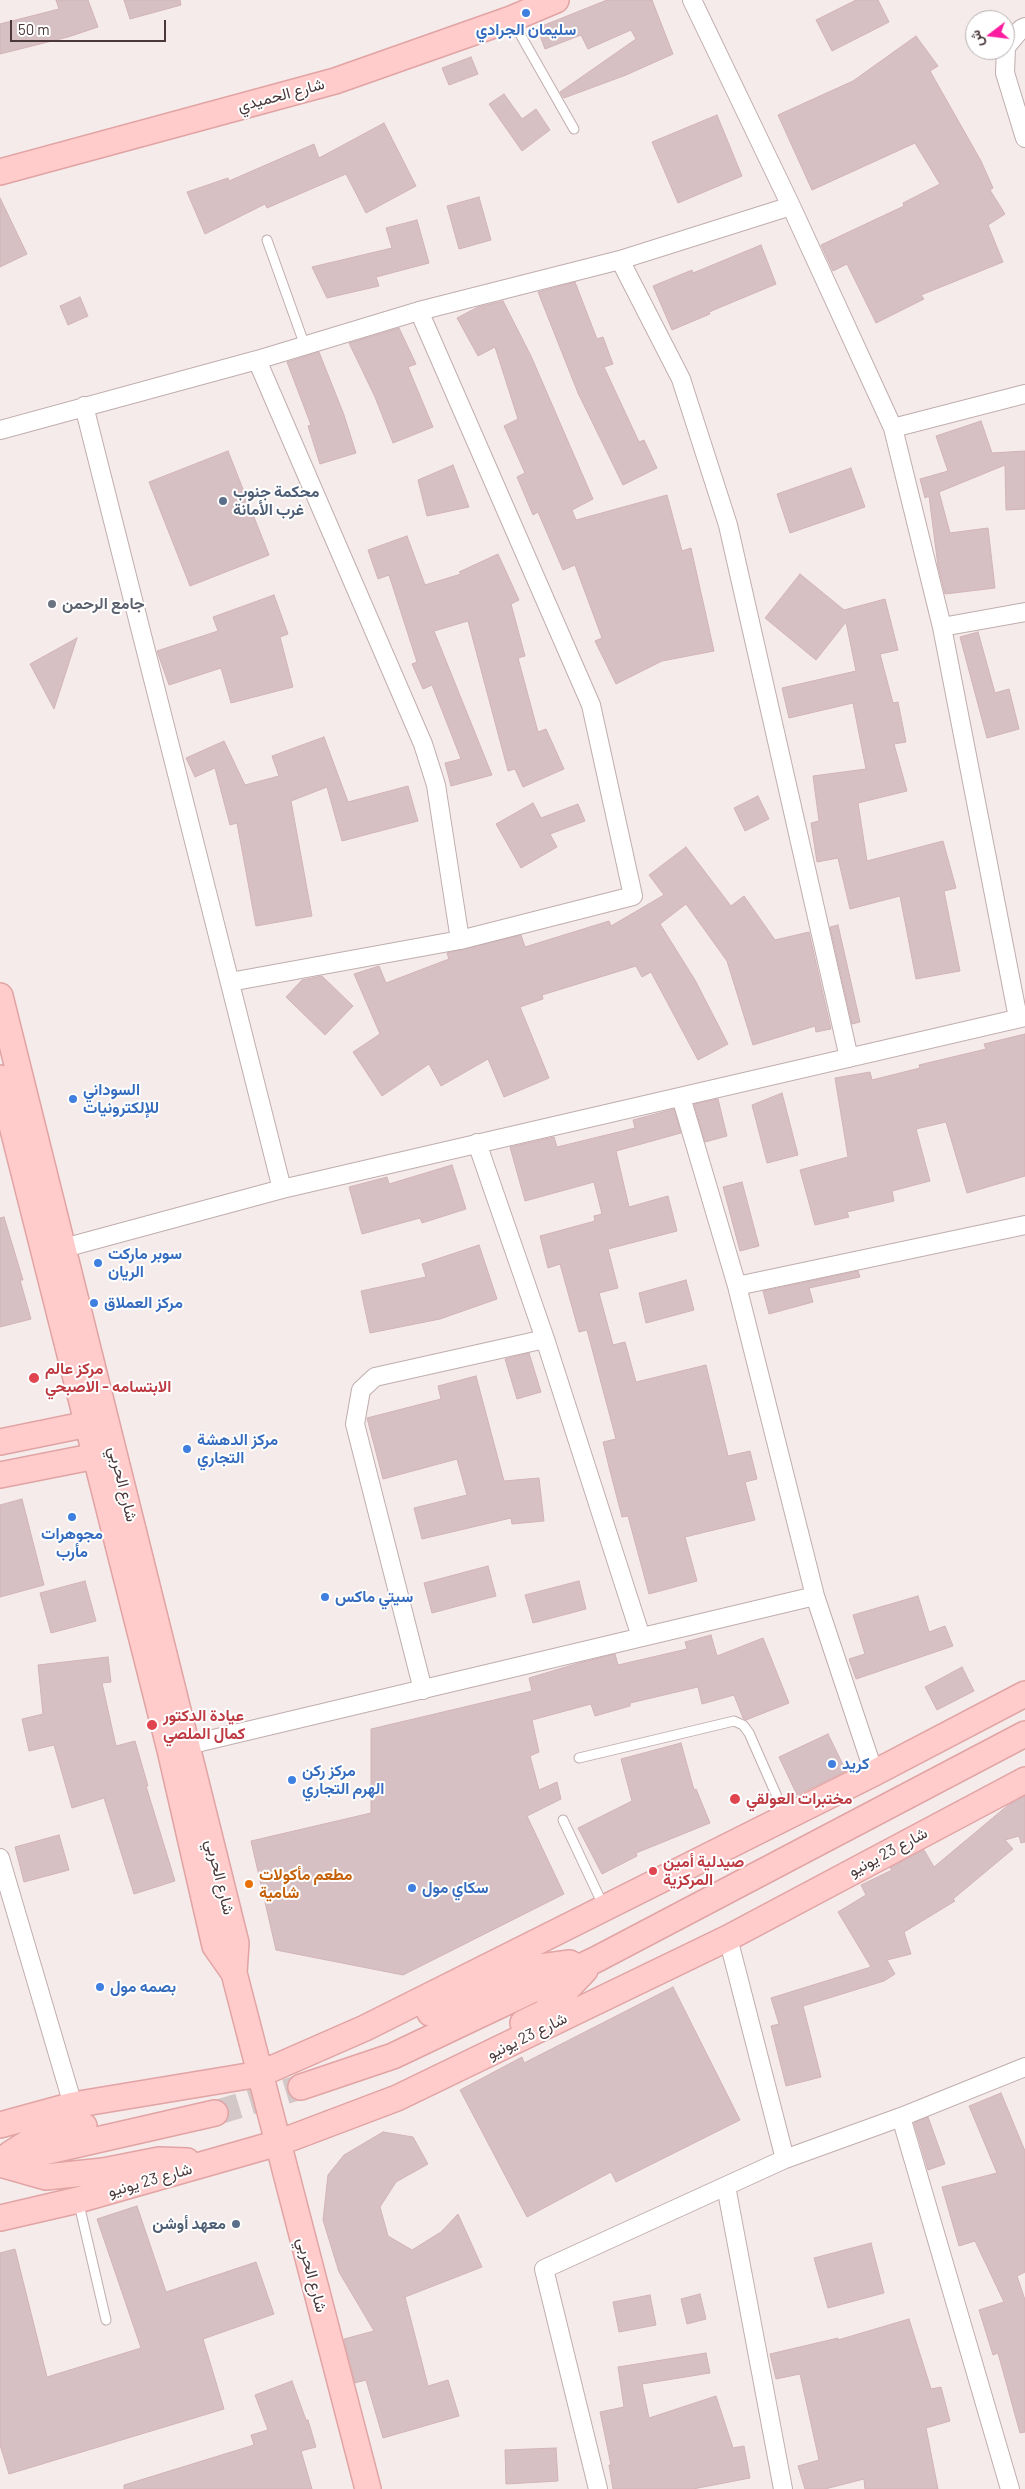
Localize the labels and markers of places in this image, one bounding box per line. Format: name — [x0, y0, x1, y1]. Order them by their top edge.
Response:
marker: سليمان الجرادي — [520, 7, 532, 19]
place label: سليمان الجرادي — [476, 20, 576, 40]
place label: محكمة جنوب غرب الأمانة — [233, 482, 319, 520]
marker: محكمة جنوب غرب الأمانة — [217, 495, 229, 507]
place label: جامع الرحمن — [62, 594, 145, 614]
marker: جامع الرحمن — [46, 598, 58, 610]
place label: السوداني للإلكترونيات — [83, 1080, 159, 1118]
marker: السوداني للإلكترونيات — [67, 1093, 79, 1105]
place label: سوبر ماركت الريان — [108, 1244, 182, 1282]
marker: سوبر ماركت الريان — [92, 1257, 104, 1269]
place label: مركز العملاق — [104, 1293, 183, 1313]
marker: مركز العملاق — [88, 1297, 100, 1309]
place label: مركز عالم الابتسامه - الاصبحي — [45, 1359, 171, 1397]
marker: مركز عالم الابتسامه - الاصبحي — [27, 1371, 41, 1385]
place label: مركز الدهشة التجاري — [197, 1430, 278, 1468]
marker: مركز الدهشة التجاري — [181, 1443, 193, 1455]
marker: مجوهرات مأرب — [66, 1511, 78, 1523]
place label: مجوهرات مأرب — [41, 1524, 103, 1562]
place label: سيتي ماكس — [335, 1587, 413, 1607]
marker: سيتي ماكس — [319, 1591, 331, 1603]
place label: عيادة الدكتور كمال الملصي — [163, 1706, 245, 1744]
marker: عيادة الدكتور كمال الملصي — [145, 1718, 159, 1732]
place label: كريد — [842, 1754, 869, 1774]
marker: كريد — [826, 1758, 838, 1770]
place label: مركز ركن الهرم التجاري — [302, 1761, 384, 1799]
marker: مركز ركن الهرم التجاري — [286, 1774, 298, 1786]
place label: مختبرات العولقي — [746, 1789, 852, 1809]
marker: مختبرات العولقي — [728, 1792, 742, 1806]
place label: صيدلية أمين المركزية — [663, 1852, 744, 1890]
place label: مطعم مأكولات شامية — [259, 1865, 352, 1903]
marker: صيدلية أمين المركزية — [647, 1865, 659, 1877]
marker: مطعم مأكولات شامية — [243, 1878, 255, 1890]
place label: سكاي مول — [422, 1878, 489, 1898]
marker: سكاي مول — [406, 1882, 418, 1894]
place label: بصمه مول — [110, 1977, 176, 1997]
marker: بصمه مول — [94, 1981, 106, 1993]
place label: معهد أوشن — [152, 2214, 226, 2234]
marker: معهد أوشن — [230, 2218, 242, 2230]

